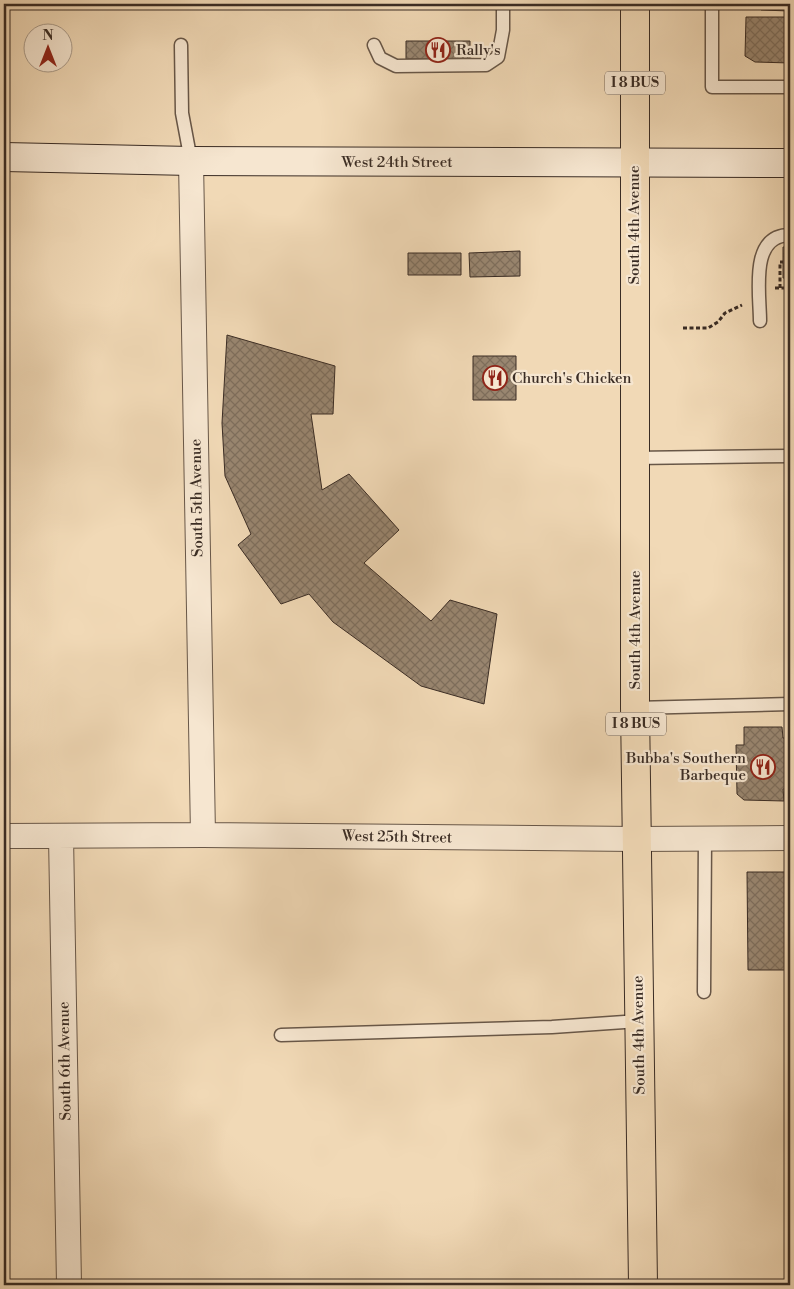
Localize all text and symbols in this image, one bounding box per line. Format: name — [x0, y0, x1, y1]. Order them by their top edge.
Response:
north arrow — [22, 22, 72, 72]
text: N — [42, 27, 54, 45]
restaurant icon: Rally's — [425, 37, 451, 63]
place label: Rally's — [456, 41, 500, 60]
road number: I 8 BUS — [605, 72, 665, 95]
street label: West 24th Street — [340, 153, 453, 172]
street label: South 4th Avenue — [625, 166, 644, 285]
restaurant icon: Church's Chicken — [482, 365, 508, 391]
place label: Church's Chicken — [512, 369, 632, 388]
street label: South 5th Avenue — [186, 439, 208, 557]
street label: South 4th Avenue — [626, 571, 645, 690]
road number: I 8 BUS — [606, 712, 666, 736]
place label: Bubba's Southern Barbeque — [625, 749, 746, 785]
restaurant icon: Bubba's Southern Barbeque — [750, 754, 776, 780]
street label: West 25th Street — [341, 827, 453, 847]
street label: South 4th Avenue — [628, 975, 650, 1095]
street label: South 6th Avenue — [54, 1001, 76, 1121]

